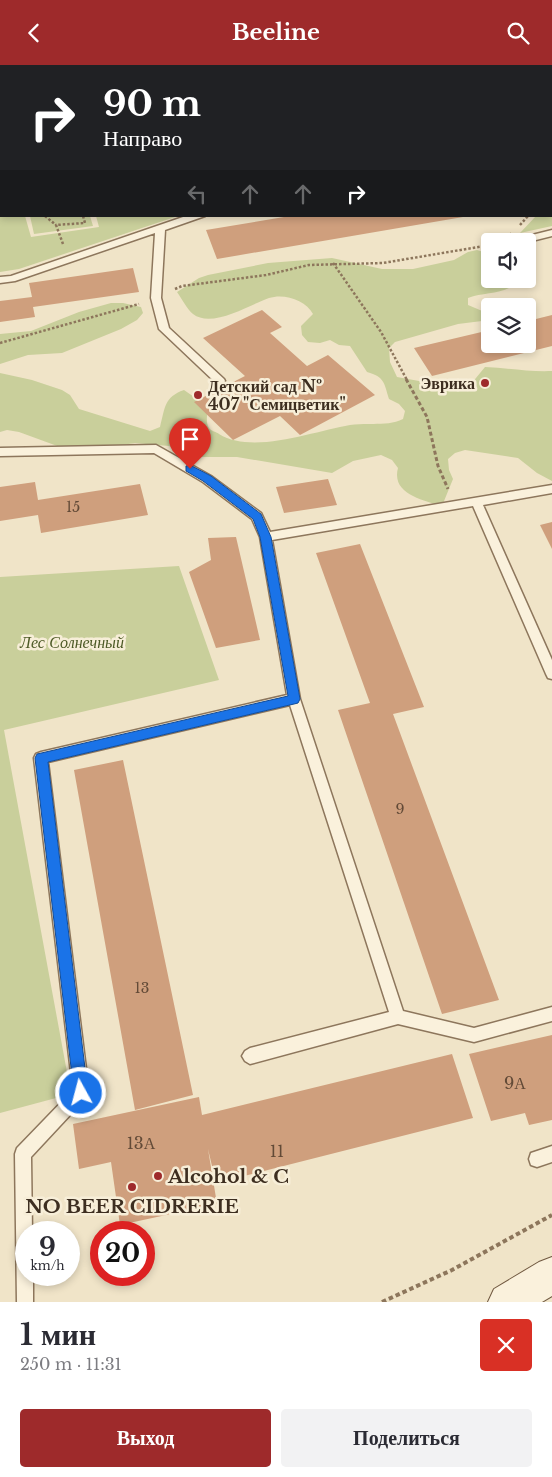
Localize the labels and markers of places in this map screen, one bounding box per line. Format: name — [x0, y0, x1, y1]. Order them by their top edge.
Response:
place label: Эврика — [420, 373, 475, 393]
place label: Детский сад № 407 "Семицветик" — [208, 376, 346, 414]
marker: Эврика — [479, 377, 491, 389]
marker: Детский сад № 407 "Семицветик" — [192, 389, 204, 401]
pin — [169, 418, 211, 469]
place label: Alcohol & C — [167, 1165, 289, 1188]
marker: Alcohol & C — [152, 1170, 164, 1182]
marker: NO BEER CIDRERIE — [126, 1181, 138, 1193]
place label: NO BEER CIDRERIE — [25, 1195, 239, 1218]

